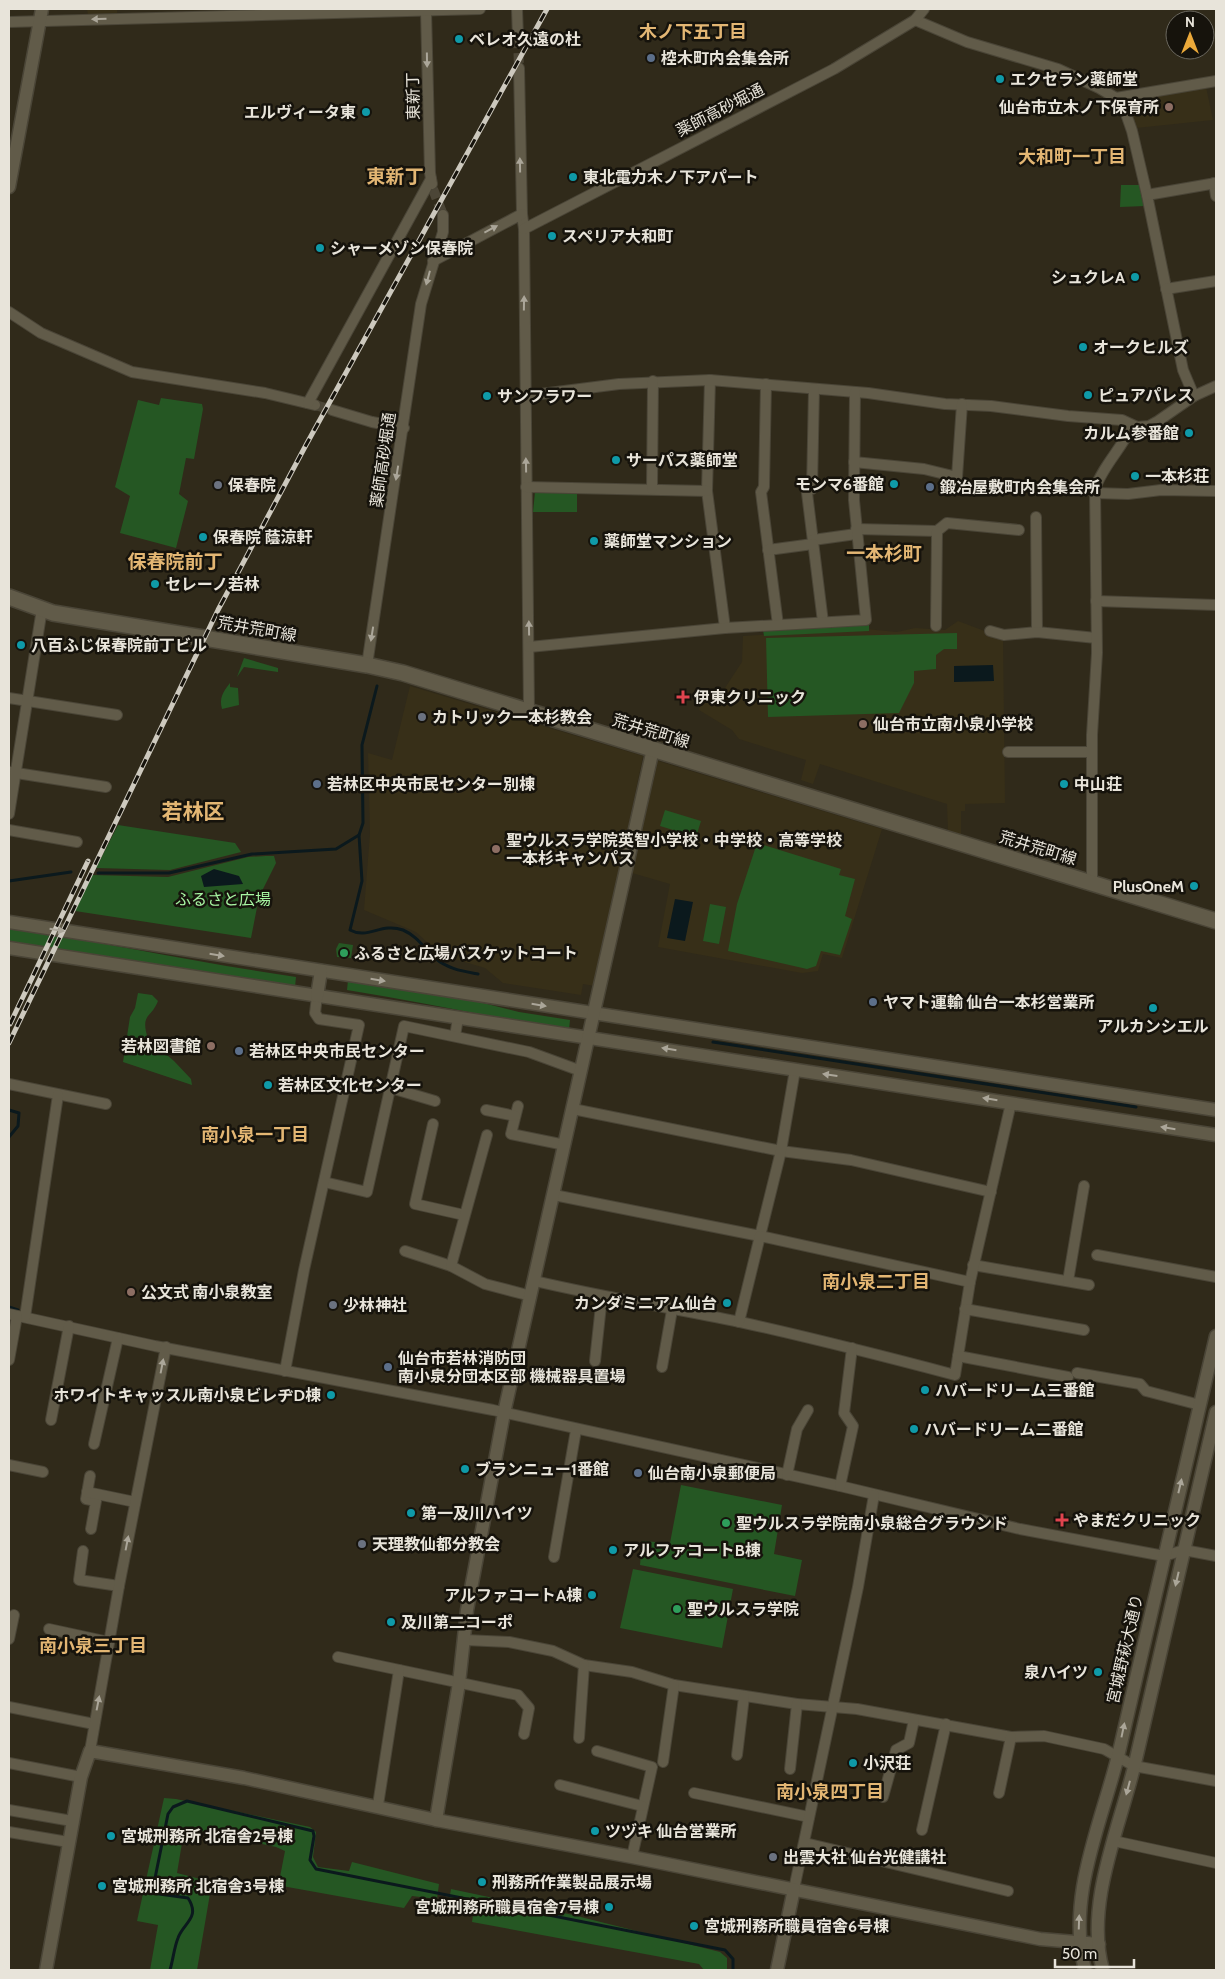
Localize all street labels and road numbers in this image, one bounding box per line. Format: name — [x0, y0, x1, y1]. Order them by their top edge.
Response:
street label: 東新丁 — [403, 72, 423, 120]
street label: 薬師高砂堀通 — [673, 80, 767, 140]
street label: 薬師高砂堀通 — [367, 411, 399, 509]
street label: 荒井荒町線 — [216, 613, 298, 645]
street label: 荒井荒町線 — [610, 710, 692, 752]
street label: 荒井荒町線 — [997, 827, 1079, 869]
street label: 宮城野萩大通り — [1103, 1592, 1147, 1706]

